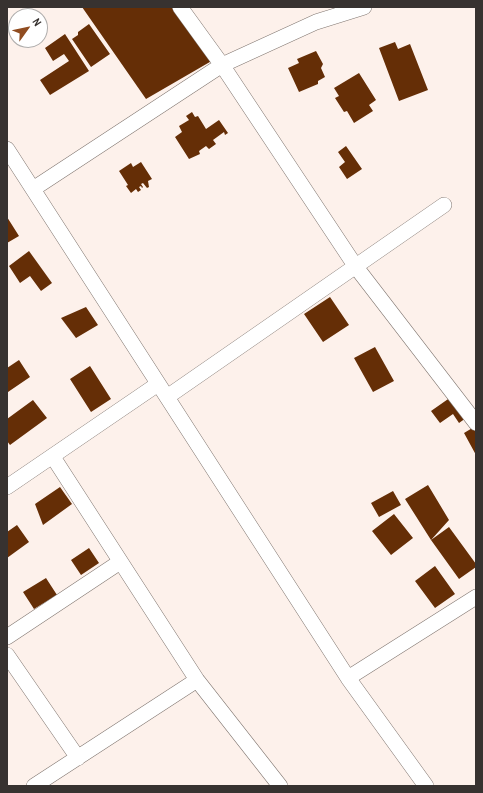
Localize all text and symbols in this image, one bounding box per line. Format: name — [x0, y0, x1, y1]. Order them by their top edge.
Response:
north arrow — [8, 8, 48, 48]
text: N — [30, 15, 45, 29]

